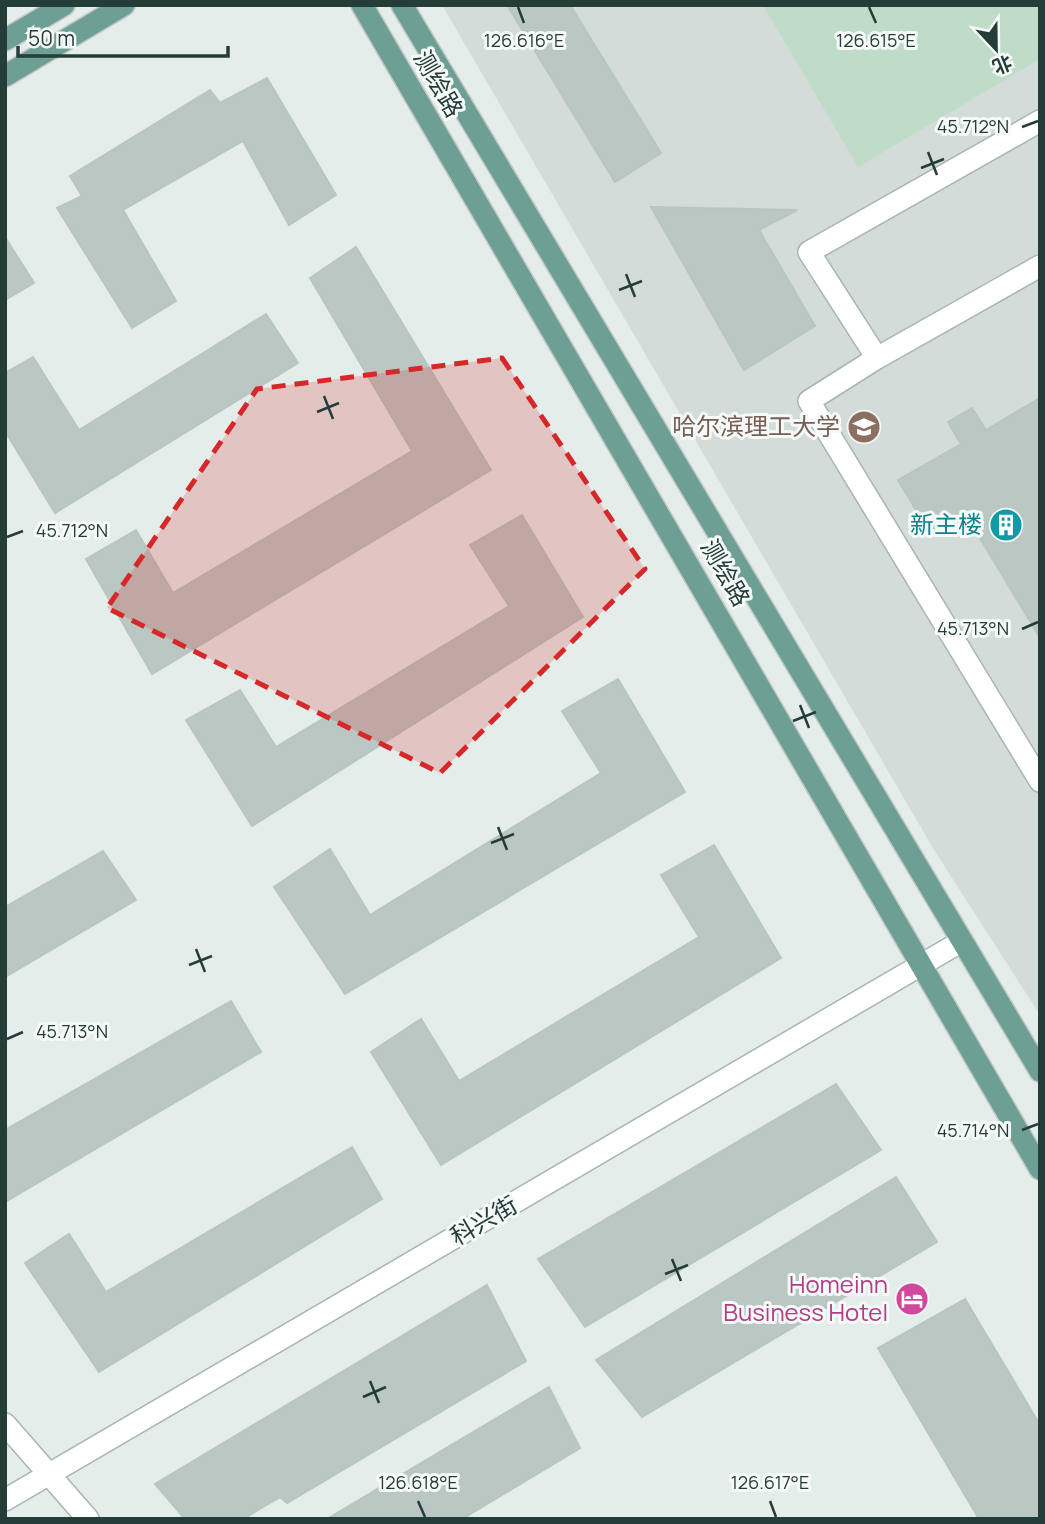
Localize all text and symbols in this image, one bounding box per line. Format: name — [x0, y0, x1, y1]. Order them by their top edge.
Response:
scale bar — [18, 14, 228, 58]
north arrow — [961, 14, 1031, 84]
text: 50 m — [28, 24, 75, 52]
text: 126.616°E — [484, 28, 564, 52]
text: 126.615°E — [836, 28, 916, 52]
street label: 测绘路 — [407, 44, 472, 123]
text: 北 — [989, 49, 1016, 80]
text: 45.712°N — [937, 114, 1009, 138]
school or university icon: 哈尔滨理工大学 — [845, 408, 883, 446]
place label: 哈尔滨理工大学 — [672, 409, 840, 442]
building icon: 新主楼 — [987, 506, 1025, 544]
place label: 新主楼 — [910, 507, 982, 540]
text: 45.712°N — [36, 518, 108, 542]
street label: 测绘路 — [694, 533, 759, 612]
text: 45.713°N — [937, 616, 1009, 640]
text: 45.713°N — [36, 1019, 108, 1043]
text: 45.714°N — [937, 1118, 1009, 1142]
street label: 科兴街 — [444, 1187, 523, 1252]
place label: Homeinn Business Hotel — [723, 1267, 888, 1328]
hotel icon: Homeinn Business Hotel — [893, 1280, 931, 1318]
text: 126.618°E — [378, 1470, 458, 1494]
text: 126.617°E — [731, 1470, 809, 1494]

